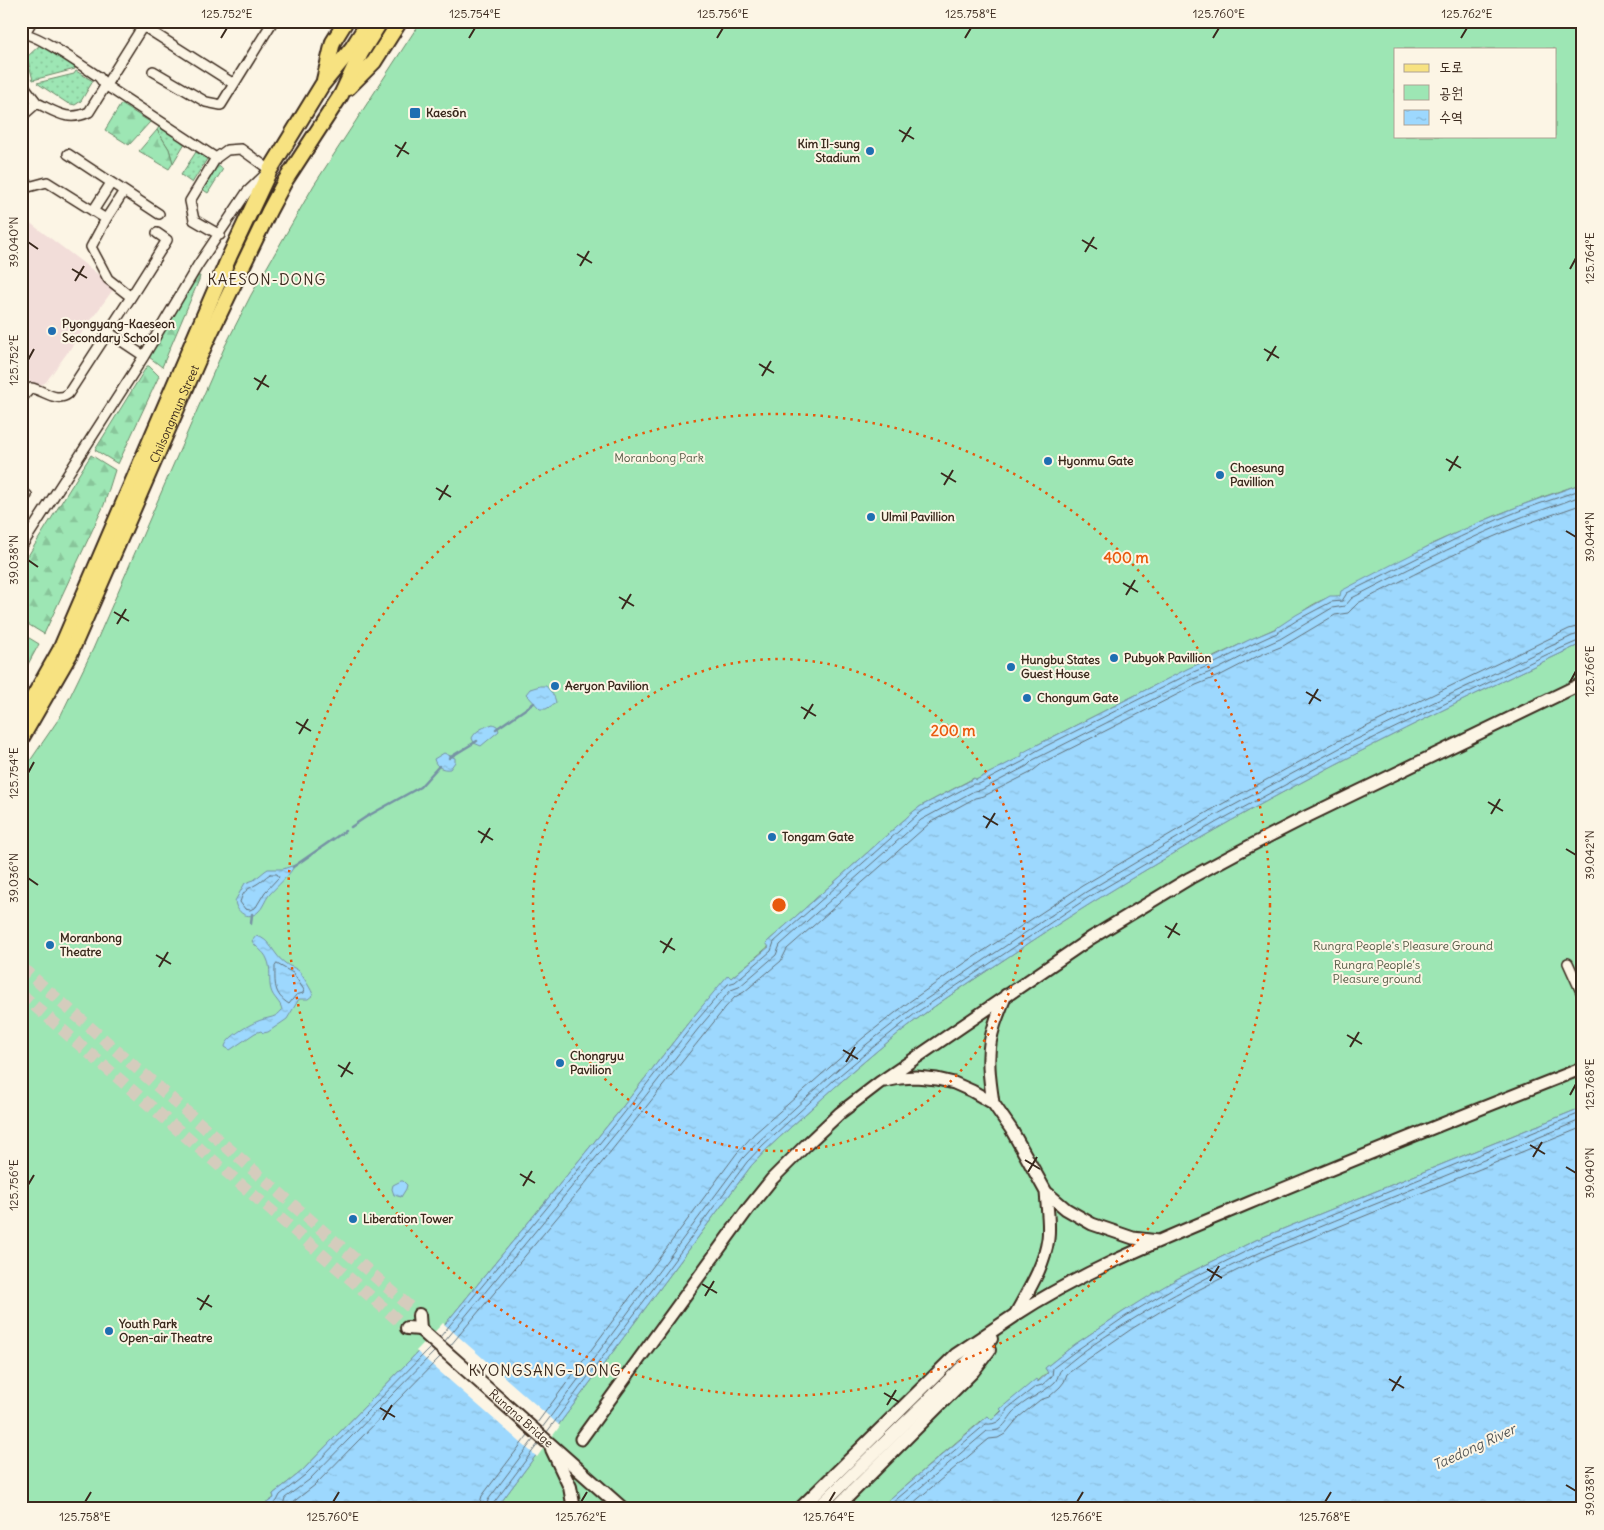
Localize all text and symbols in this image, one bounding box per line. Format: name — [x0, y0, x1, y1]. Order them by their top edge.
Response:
text: 125.752°E — [201, 6, 253, 21]
text: 125.754°E — [449, 6, 501, 21]
text: 125.756°E — [697, 6, 749, 21]
text: 125.758°E — [945, 6, 997, 21]
text: 125.760°E — [1193, 6, 1245, 21]
text: 125.762°E — [1441, 6, 1493, 21]
legend — [1394, 48, 1556, 138]
text: 도로 — [1439, 57, 1463, 76]
text: 공원 — [1439, 83, 1463, 102]
place label: Kaesŏn — [426, 105, 466, 120]
marker: Kaesŏn — [408, 106, 422, 120]
text: 수역 — [1439, 107, 1463, 126]
place label: Kim Il-sung Stadium — [798, 136, 860, 165]
marker: Kim Il-sung Stadium — [864, 145, 876, 157]
text: 39.040°N — [6, 217, 21, 267]
text: 125.764°E — [1582, 232, 1597, 284]
district label: KAESON-DONG — [208, 270, 326, 289]
place label: Pyongyang-Kaeseon Secondary School — [62, 316, 175, 346]
marker: Pyongyang-Kaeseon Secondary School — [46, 325, 58, 337]
text: 125.752°E — [6, 334, 21, 386]
street label: Chilsongmun Street — [146, 362, 202, 465]
park label: Moranbong Park — [614, 450, 704, 465]
place label: Hyonmu Gate — [1058, 453, 1134, 469]
marker: Hyonmu Gate — [1042, 455, 1054, 467]
place label: Choesung Pavillion — [1230, 460, 1284, 489]
marker: Choesung Pavillion — [1214, 469, 1226, 481]
place label: Ulmil Pavillion — [881, 509, 955, 524]
marker: Ulmil Pavillion — [865, 511, 877, 523]
text: 39.044°N — [1582, 512, 1597, 562]
text: 39.038°N — [6, 535, 21, 585]
text: 400 m — [1103, 548, 1149, 567]
text: 125.766°E — [1582, 645, 1597, 697]
place label: Pubyok Pavillion — [1124, 650, 1211, 666]
place label: Hungbu States Guest House — [1021, 652, 1101, 681]
marker: Pubyok Pavillion — [1108, 652, 1120, 664]
marker: Hungbu States Guest House — [1005, 661, 1017, 673]
place label: Aeryon Pavilion — [565, 678, 649, 694]
marker: Aeryon Pavilion — [549, 680, 561, 692]
place label: Chongum Gate — [1037, 690, 1119, 706]
marker: Chongum Gate — [1021, 692, 1033, 704]
text: 200 m — [931, 721, 975, 740]
text: 125.754°E — [6, 747, 21, 799]
place label: Tongam Gate — [782, 829, 855, 845]
text: 39.042°N — [1582, 830, 1597, 880]
marker: Tongam Gate — [766, 831, 778, 843]
text: 39.036°N — [6, 853, 21, 903]
centre of rings — [770, 896, 788, 914]
place label: Moranbong Theatre — [60, 930, 122, 959]
park label: Rungra People's Pleasure Ground — [1313, 938, 1493, 953]
marker: Moranbong Theatre — [44, 939, 56, 951]
park label: Rungra People’s Pleasure ground — [1333, 957, 1421, 986]
place label: Chongryu Pavilion — [570, 1048, 624, 1077]
marker: Chongryu Pavilion — [554, 1057, 566, 1069]
text: 125.768°E — [1582, 1058, 1597, 1110]
text: 39.040°N — [1582, 1148, 1597, 1198]
text: 125.756°E — [6, 1159, 21, 1211]
place label: Liberation Tower — [363, 1211, 453, 1226]
marker: Liberation Tower — [347, 1213, 359, 1225]
place label: Youth Park Open-air Theatre — [118, 1316, 213, 1346]
marker: Youth Park Open-air Theatre — [103, 1325, 115, 1337]
district label: KYONGSANG-DONG — [468, 1361, 622, 1380]
street label: Rungna Bridge — [486, 1386, 556, 1451]
water label: Taedong River — [1430, 1419, 1520, 1474]
text: 39.038°N — [1582, 1466, 1597, 1516]
text: 125.758°E — [59, 1509, 111, 1524]
text: 125.760°E — [307, 1509, 359, 1524]
text: 125.762°E — [555, 1509, 607, 1524]
text: 125.764°E — [803, 1509, 855, 1524]
text: 125.766°E — [1051, 1509, 1103, 1524]
text: 125.768°E — [1299, 1509, 1351, 1524]

